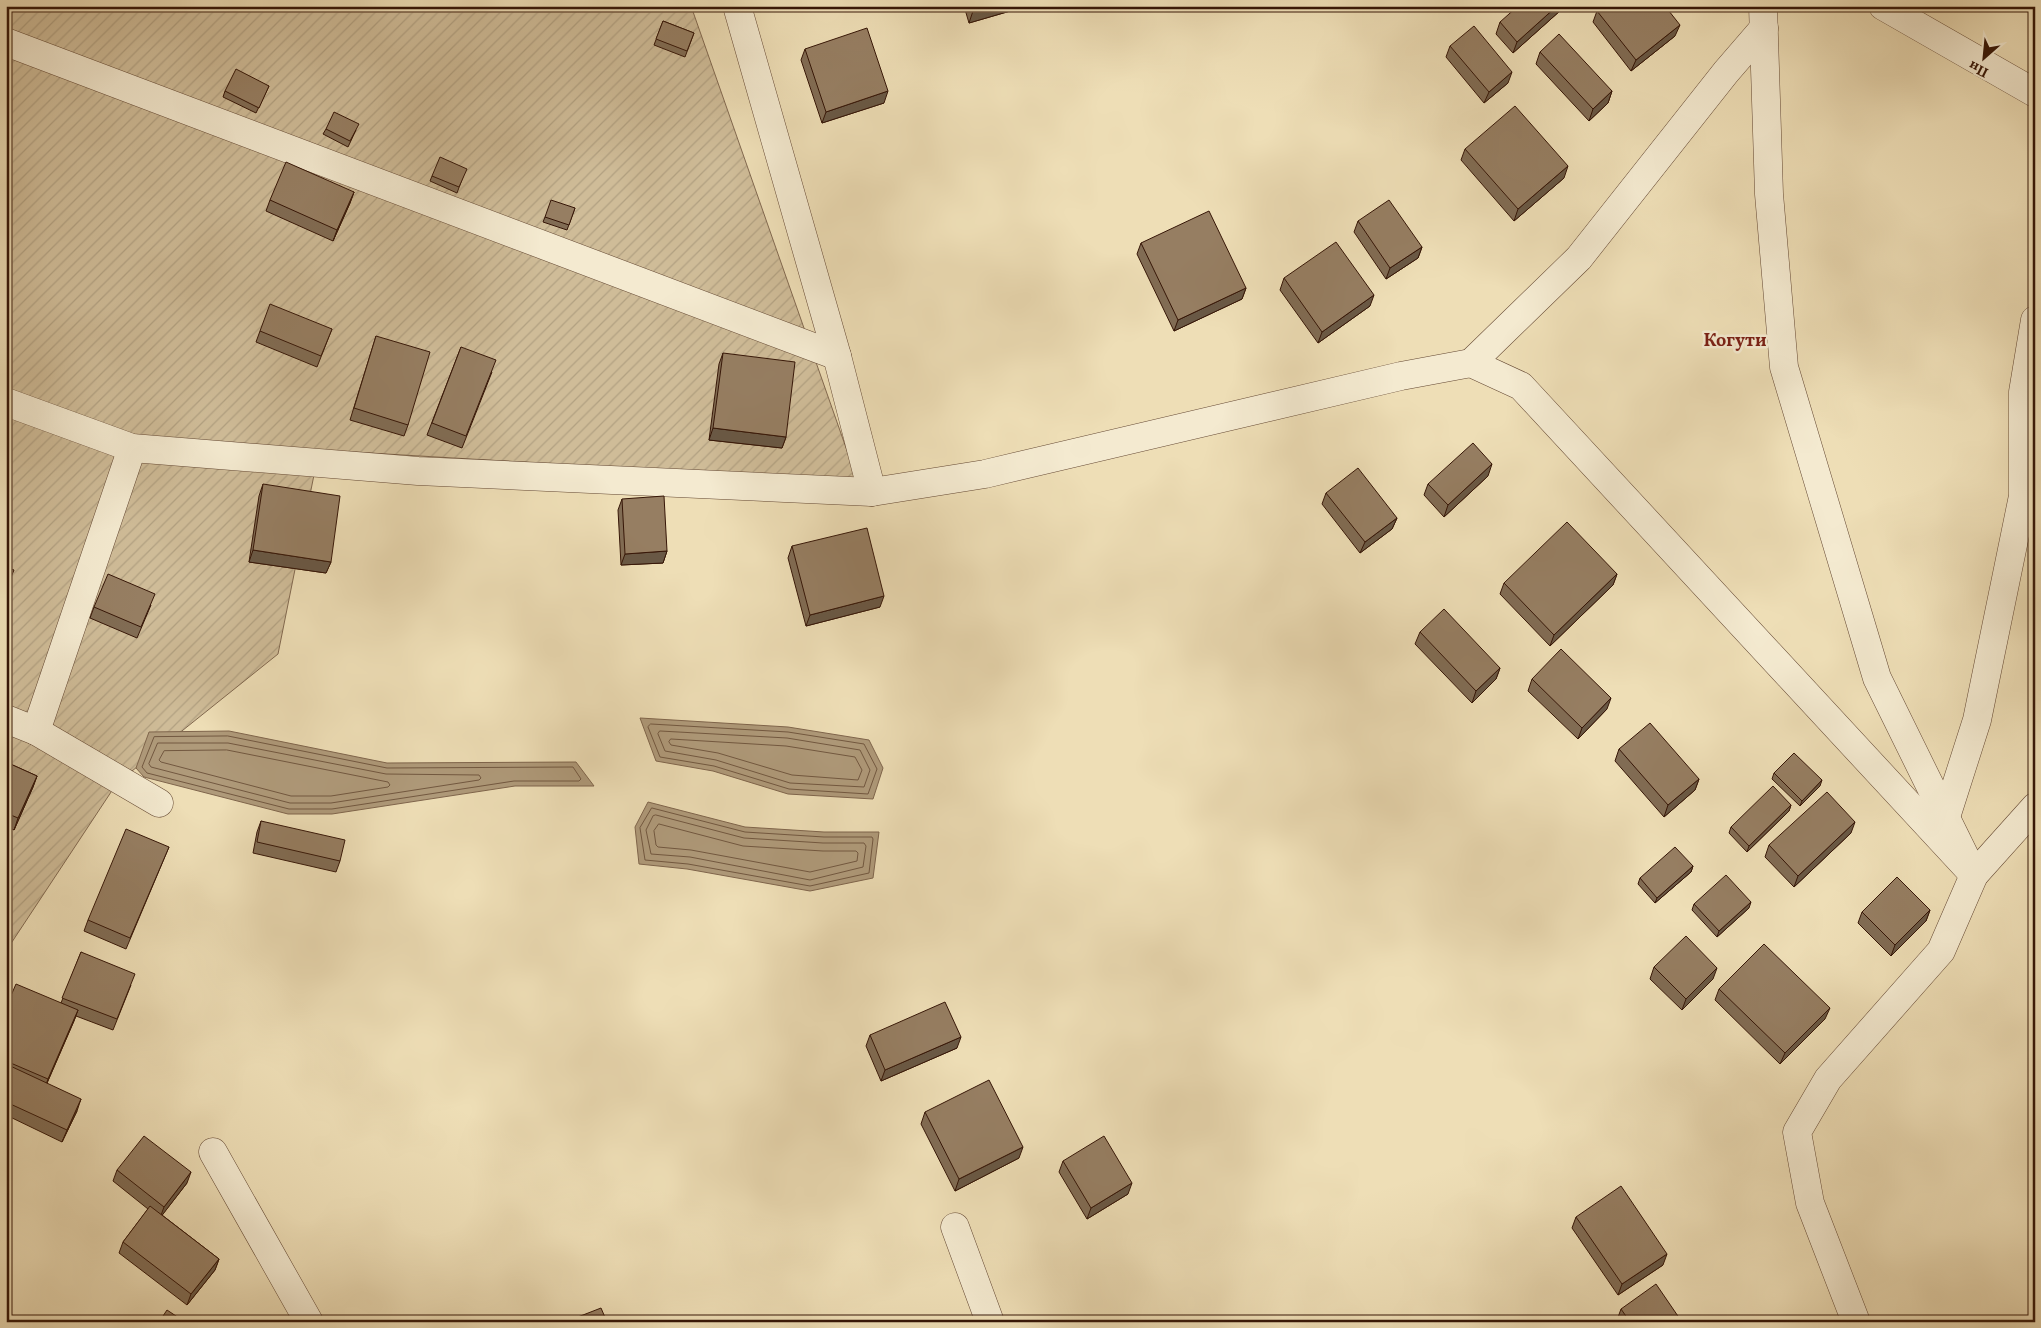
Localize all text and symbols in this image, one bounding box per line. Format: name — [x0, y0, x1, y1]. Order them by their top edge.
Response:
north arrow — [1958, 32, 2008, 82]
text: Пн — [1966, 55, 1992, 81]
district label: Когути — [1704, 329, 1767, 354]

